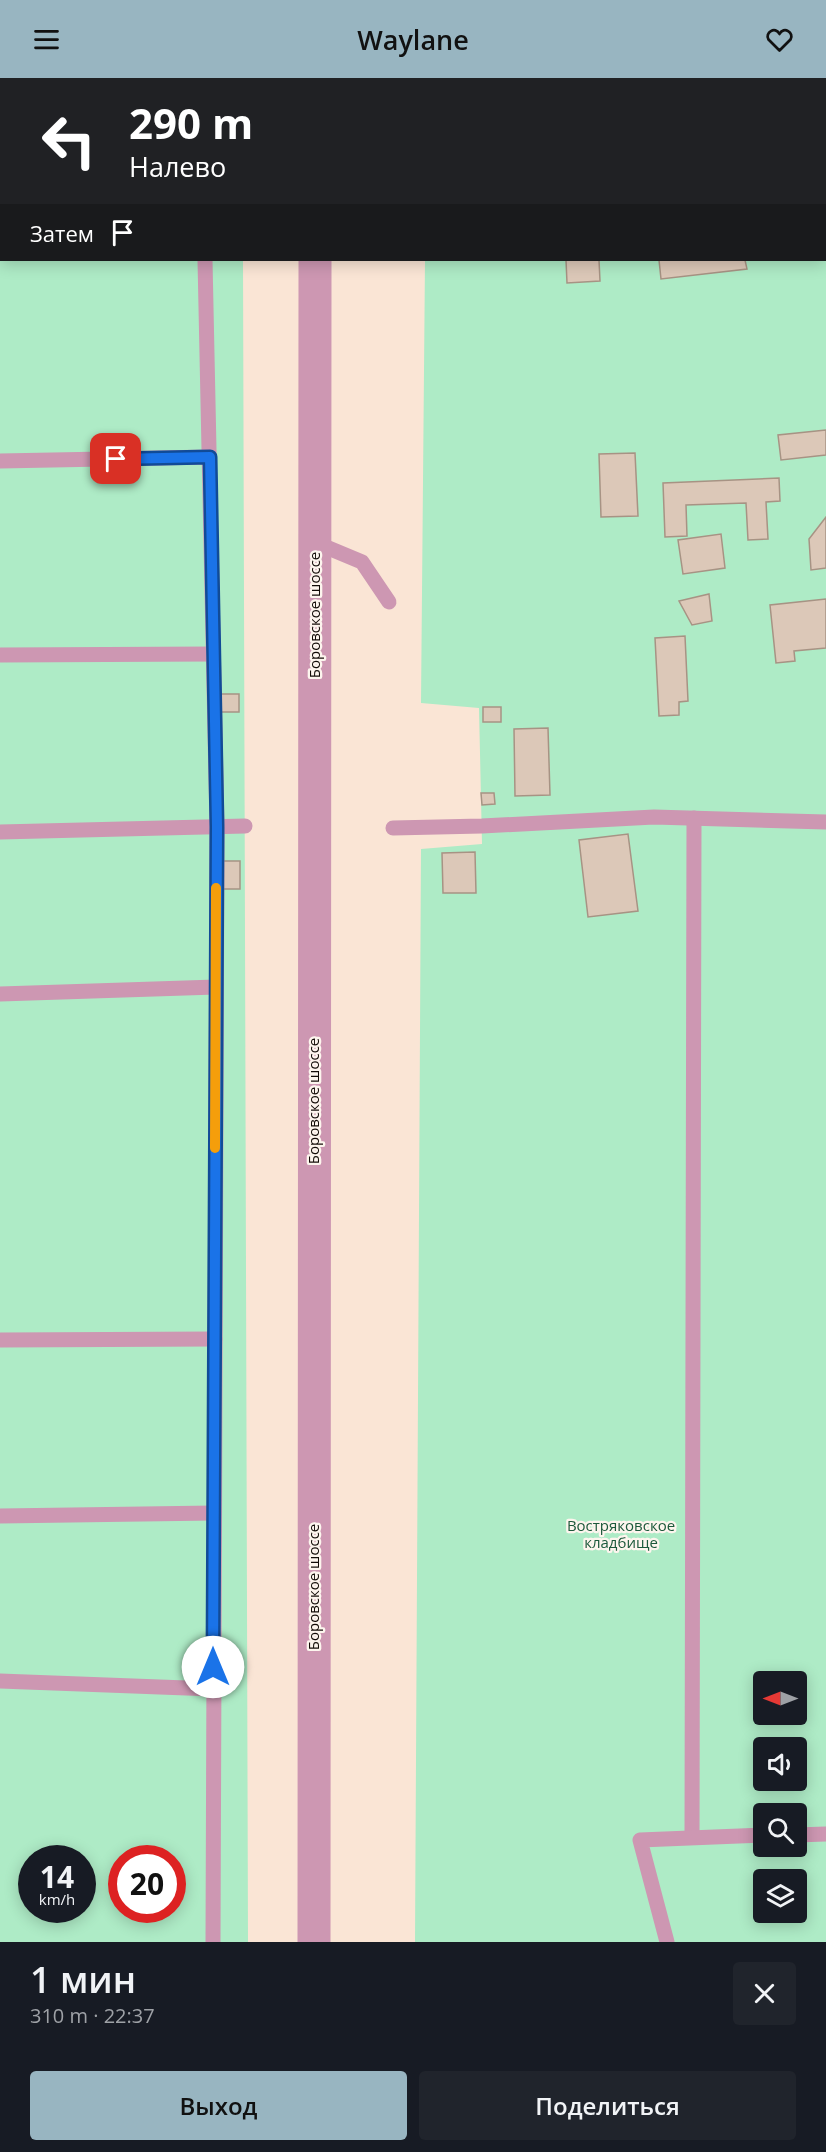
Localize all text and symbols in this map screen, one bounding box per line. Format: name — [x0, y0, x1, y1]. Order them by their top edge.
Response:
text: Waylane — [357, 21, 469, 58]
icon: menu — [30, 23, 63, 56]
icon: heart — [763, 23, 796, 56]
text: 290 m — [129, 94, 253, 151]
icon: left — [30, 102, 108, 180]
text: Налево — [129, 148, 226, 185]
icon: arrive — [106, 216, 139, 249]
text: Затем — [30, 218, 94, 248]
pin — [90, 433, 141, 484]
icon: arrive — [99, 442, 132, 475]
street label: Боровское шоссе — [304, 552, 324, 678]
street label: Боровское шоссе — [303, 1038, 323, 1164]
park label: Востряковское кладбище — [567, 1515, 675, 1552]
street label: Боровское шоссе — [303, 1524, 323, 1650]
position arrow — [181, 1635, 245, 1699]
north arrow — [753, 1671, 807, 1725]
map controls — [753, 1671, 807, 1923]
button: sound — [753, 1737, 807, 1791]
button: search — [753, 1803, 807, 1857]
speed limit sign: 20 — [108, 1845, 186, 1923]
text: 14 — [40, 1856, 74, 1897]
button: layers — [753, 1869, 807, 1923]
text: km/h — [39, 1889, 75, 1909]
text: 1 мин — [30, 1955, 136, 2004]
button: close — [733, 1962, 796, 2025]
text: 310 m · 22:37 — [30, 2002, 155, 2029]
button: Выход — [30, 2071, 407, 2140]
button: Поделиться — [419, 2071, 796, 2140]

